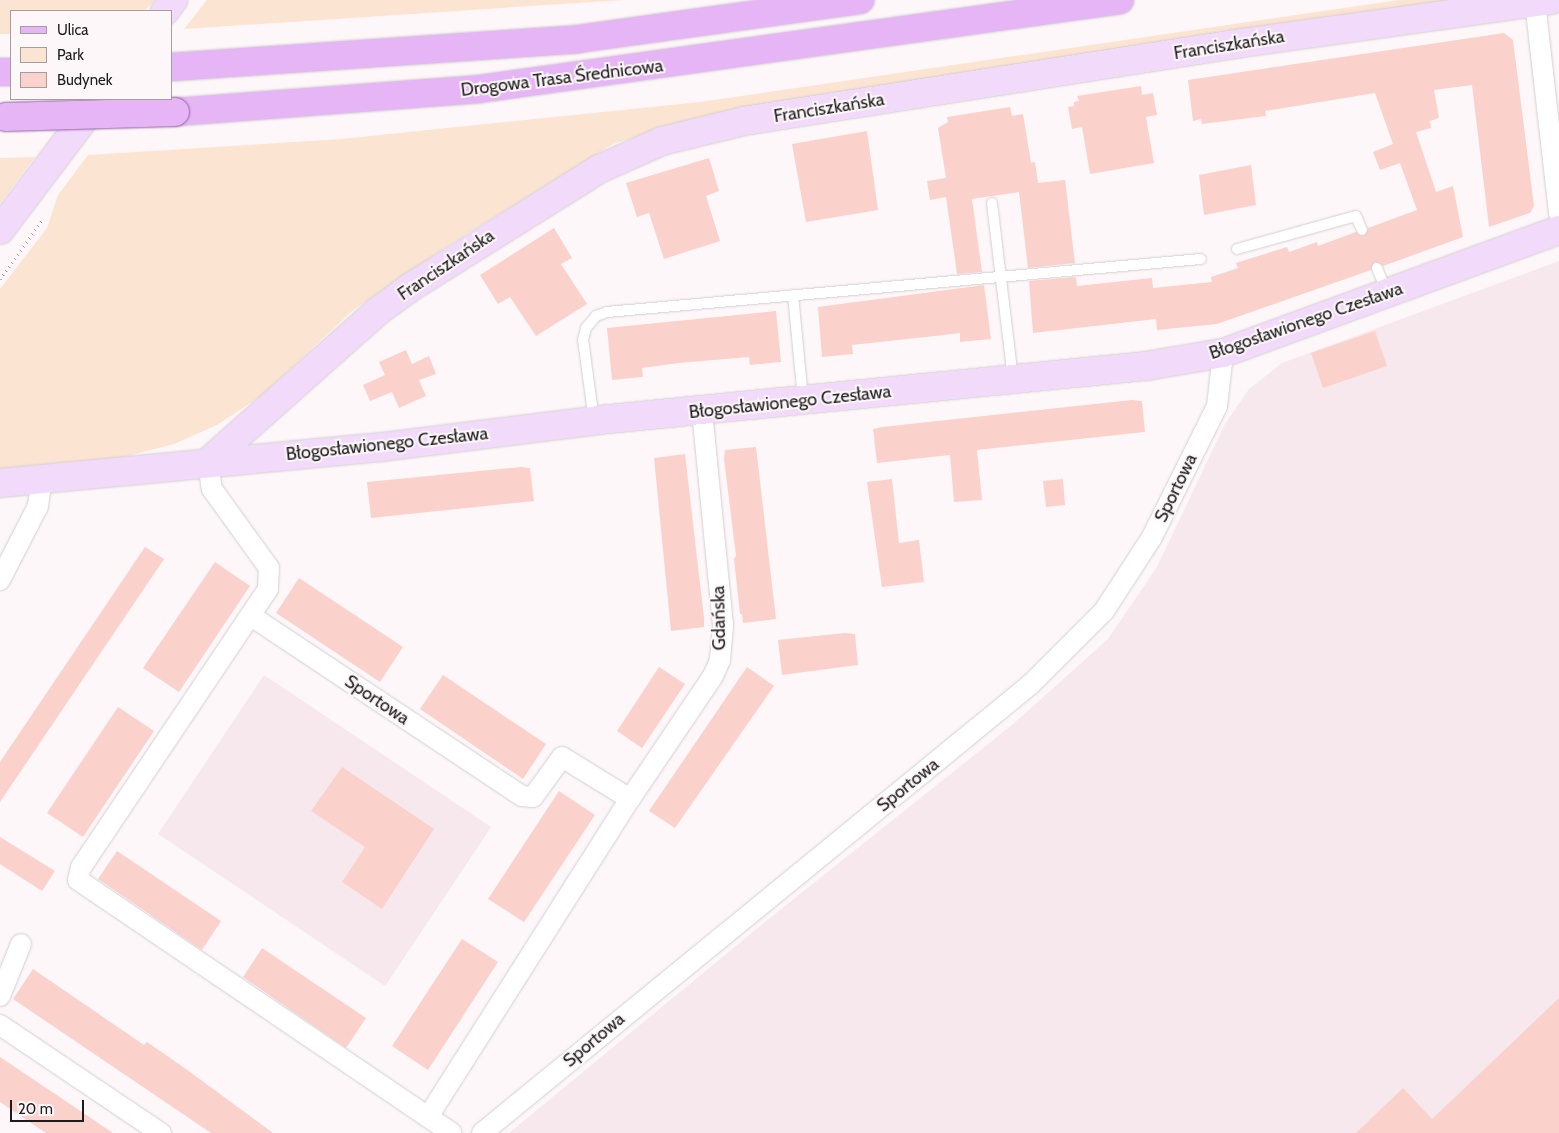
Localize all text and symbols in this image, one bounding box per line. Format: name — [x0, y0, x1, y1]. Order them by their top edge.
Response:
legend — [10, 10, 172, 100]
text: Ulica — [57, 21, 88, 39]
street label: Franciszkańska — [1172, 26, 1286, 64]
text: Park — [57, 46, 84, 64]
street label: Drogowa Trasa Średnicowa — [460, 55, 664, 101]
text: Budynek — [57, 71, 112, 89]
street label: Franciszkańska — [772, 89, 886, 127]
street label: Franciszkańska — [394, 225, 498, 305]
street label: Błogosławionego Czesława — [1206, 278, 1406, 364]
street label: Błogosławionego Czesława — [688, 381, 892, 423]
street label: Błogosławionego Czesława — [285, 423, 489, 465]
street label: Sportowa — [1150, 450, 1202, 526]
street label: Gdańska — [708, 585, 730, 651]
street label: Sportowa — [341, 671, 413, 729]
street label: Sportowa — [873, 753, 943, 817]
street label: Sportowa — [559, 1008, 629, 1072]
scale bar — [12, 1090, 86, 1122]
text: 20 m — [18, 1100, 53, 1118]

